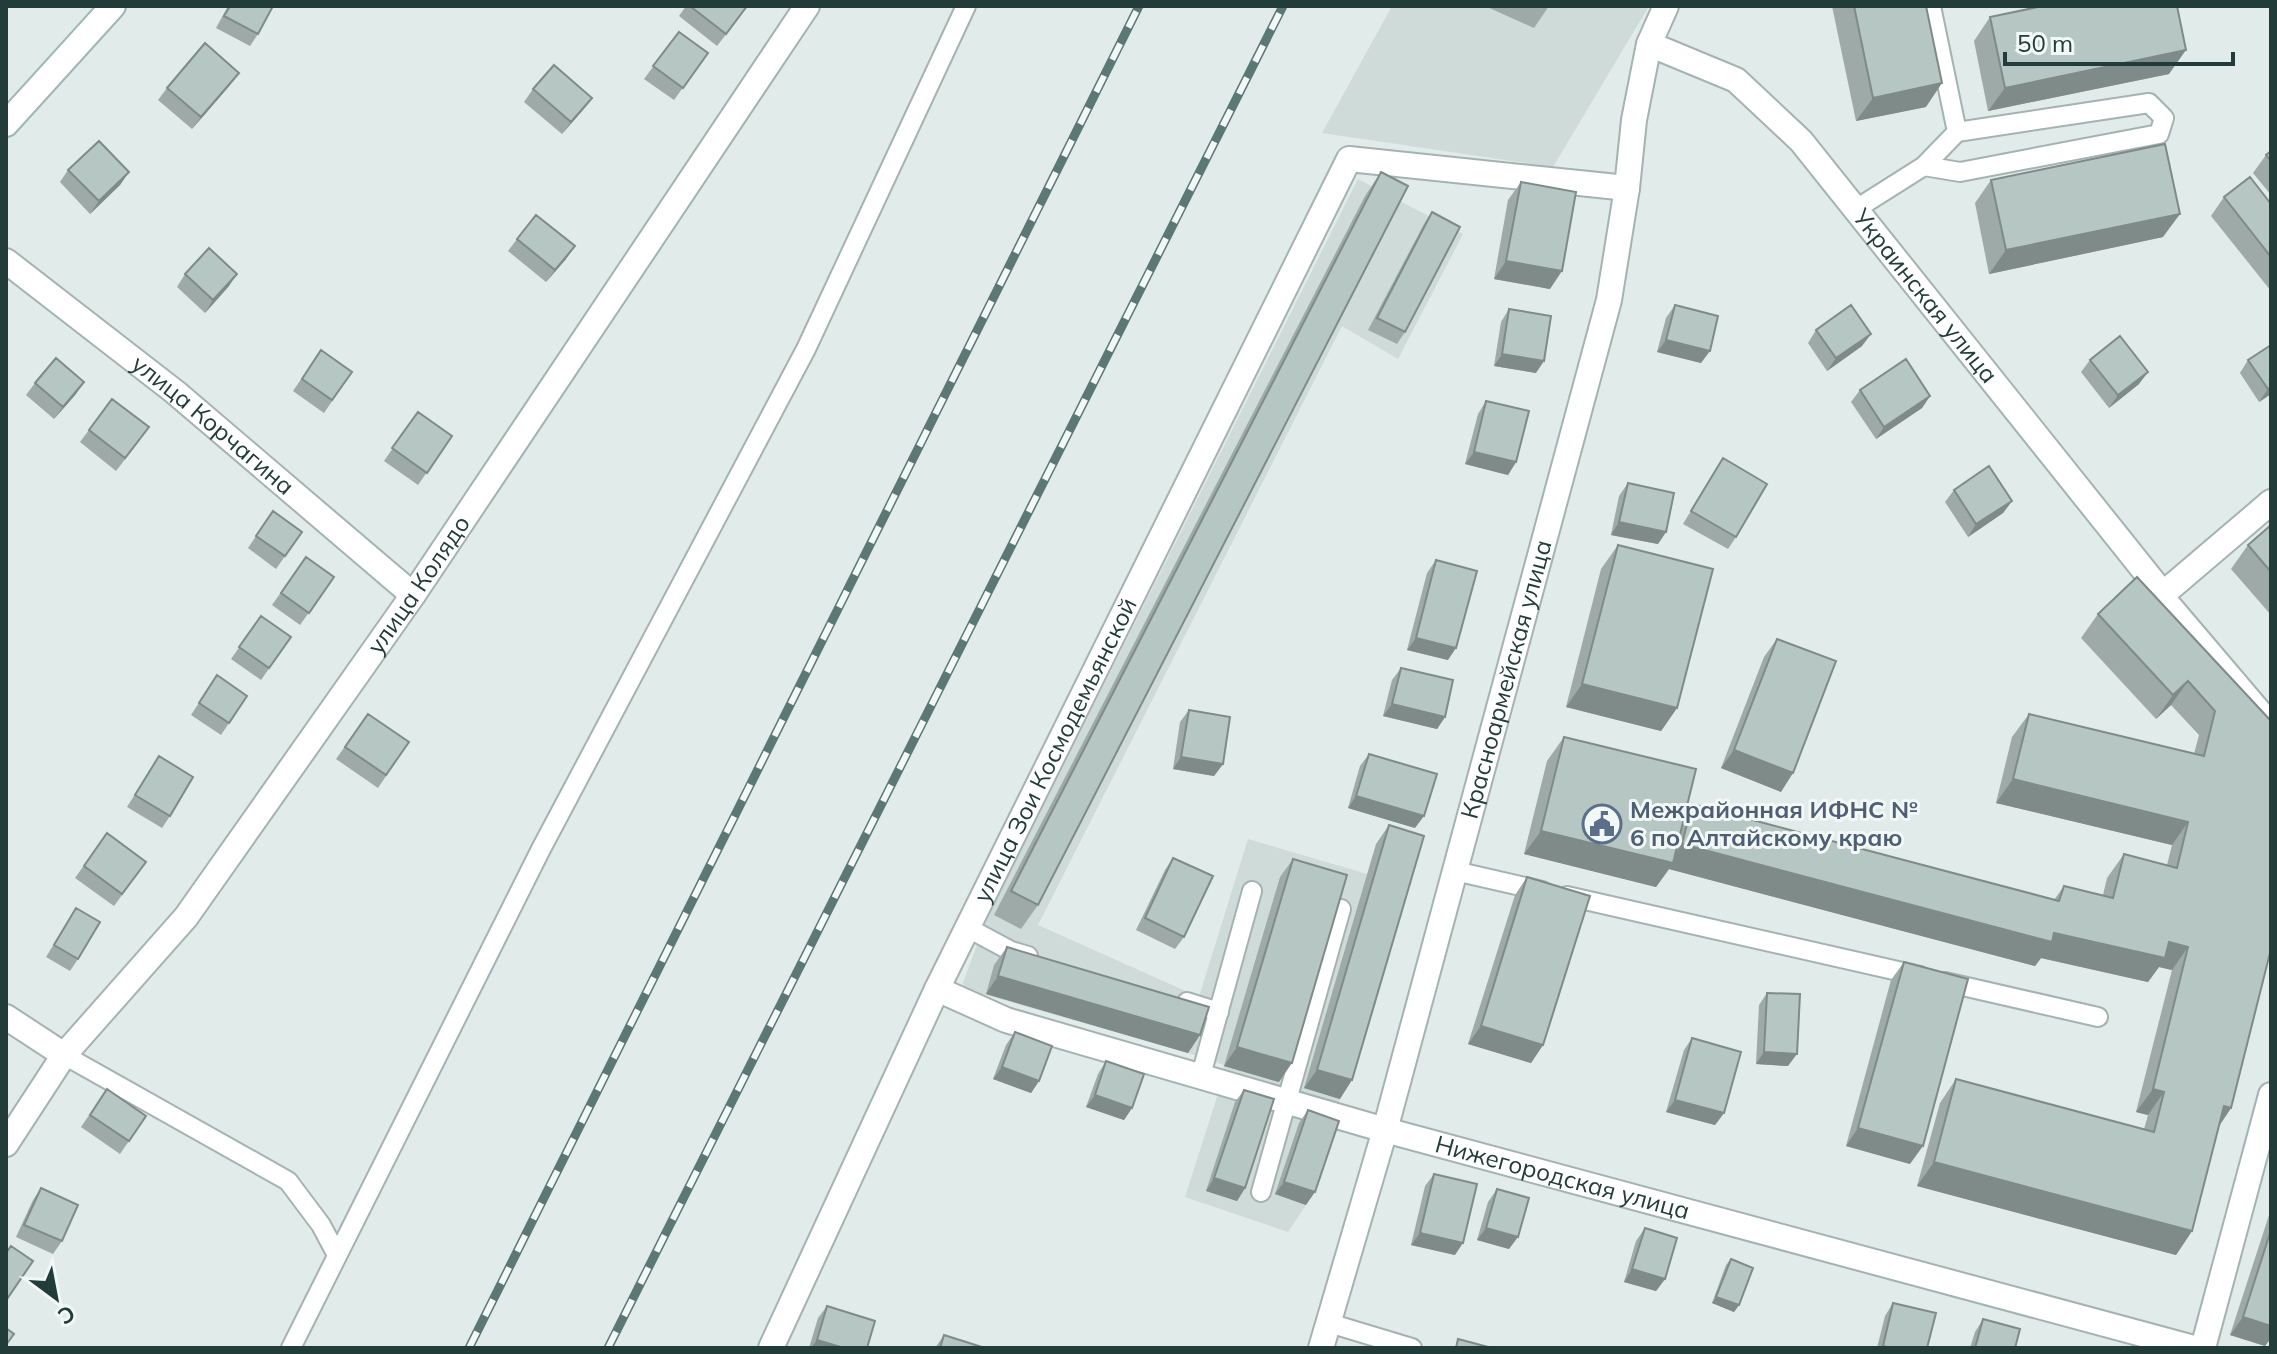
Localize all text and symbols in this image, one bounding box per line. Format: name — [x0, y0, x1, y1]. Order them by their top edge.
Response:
scale bar — [2005, 16, 2233, 66]
text: 50 m — [2017, 28, 2073, 58]
street label: Украинская улица — [1846, 202, 2005, 389]
street label: улица Корчагина — [126, 348, 301, 501]
street label: улица Колядо — [360, 509, 476, 660]
street label: Красноармейская улица — [1454, 536, 1558, 822]
street label: улица Зои Космодемьянской — [966, 592, 1143, 907]
place label: Межрайонная ИФНС № 6 по Алтайскому краю — [1630, 794, 1918, 852]
public building icon: Межрайонная ИФНС № 6 по Алтайскому краю — [1581, 803, 1623, 845]
street label: Нижегородская улица — [1432, 1128, 1693, 1225]
north arrow — [16, 1258, 96, 1338]
text: С — [53, 1299, 80, 1331]

